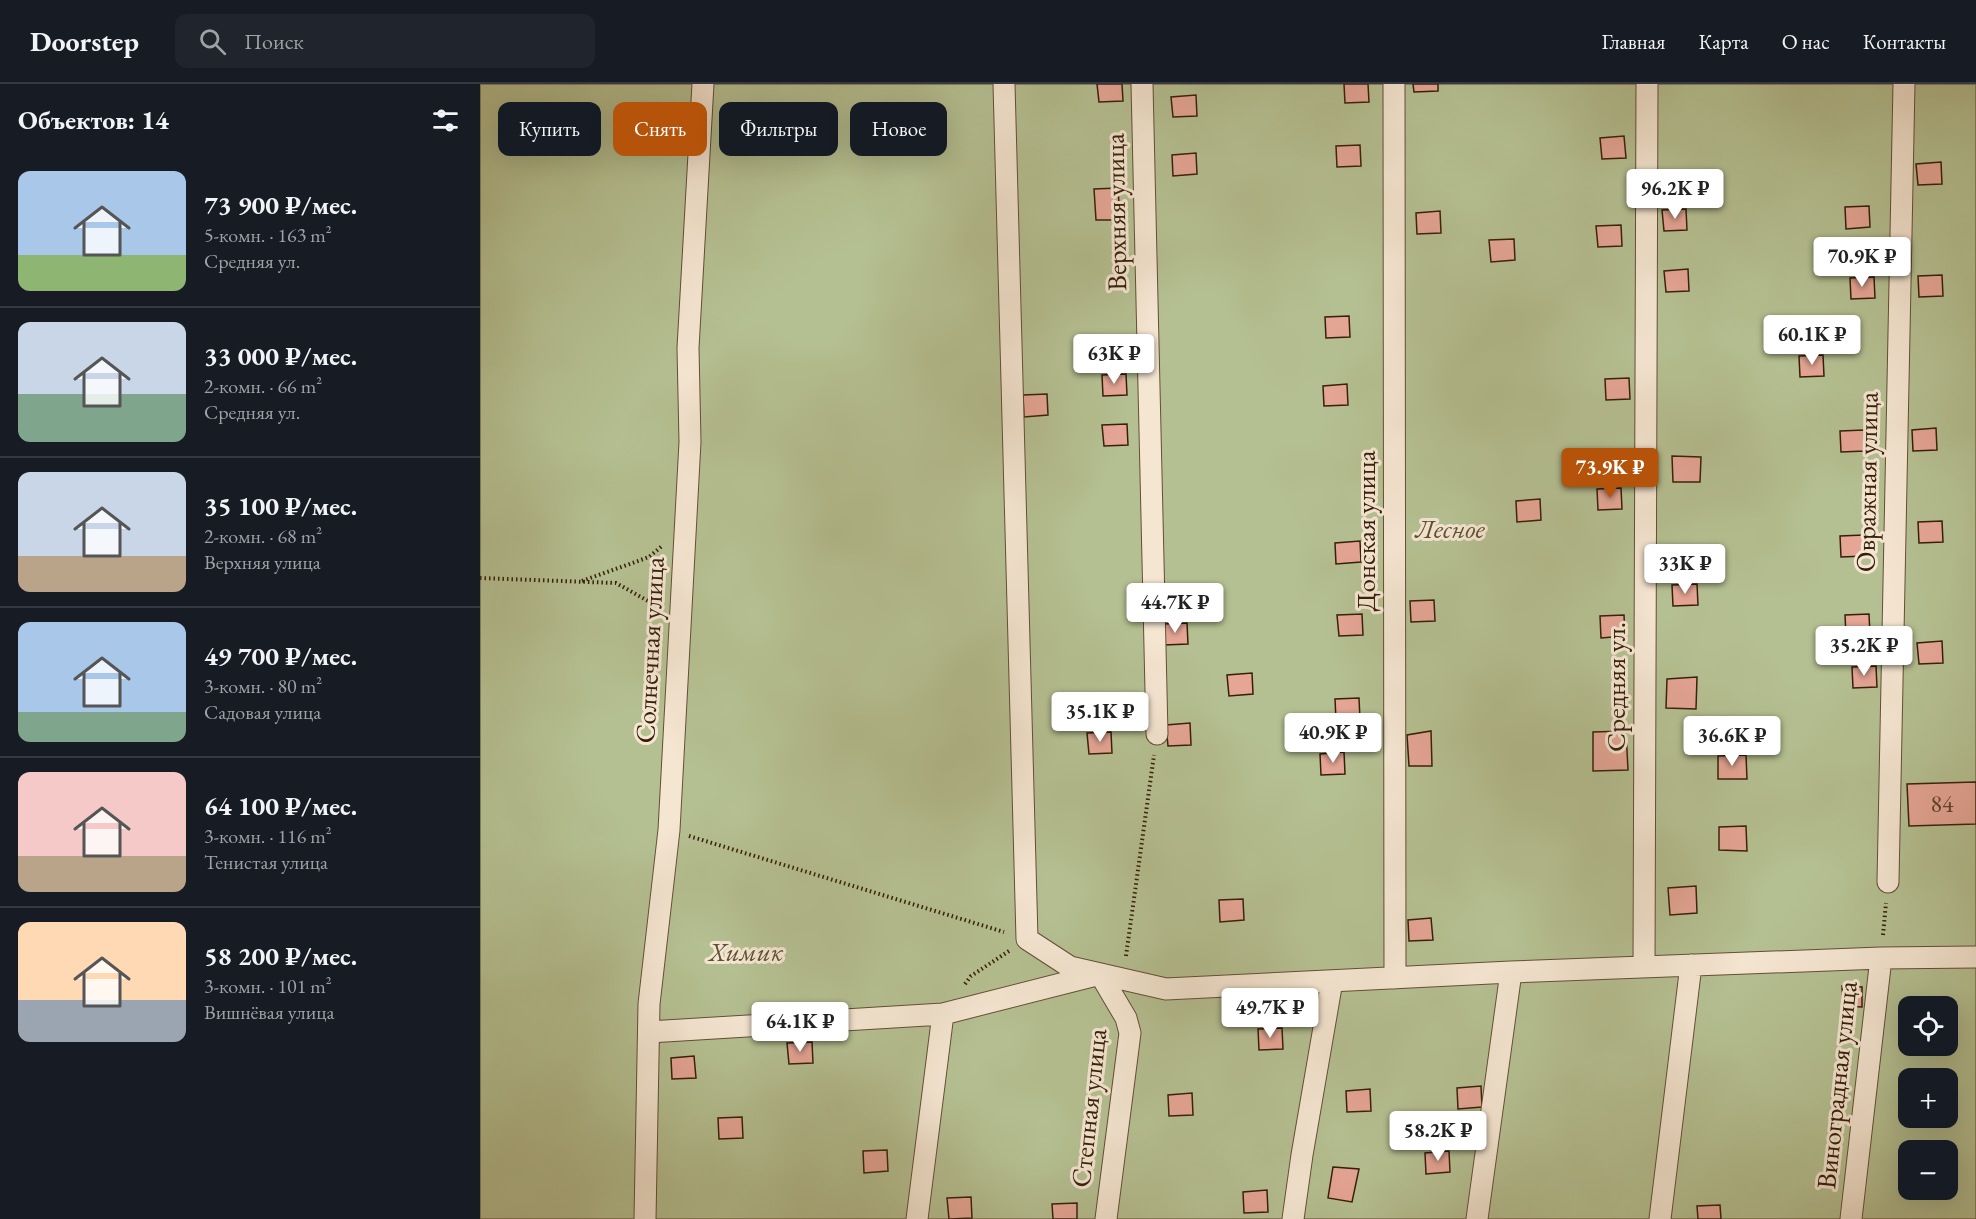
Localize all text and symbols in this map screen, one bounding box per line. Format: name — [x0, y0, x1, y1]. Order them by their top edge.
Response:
search box — [175, 14, 595, 68]
text: Doorstep — [30, 23, 139, 59]
icon: search — [196, 25, 229, 58]
text: Поиск — [244, 27, 304, 56]
text: Главная — [1601, 28, 1665, 55]
text: Карта — [1698, 28, 1749, 55]
text: О нас — [1782, 28, 1830, 55]
text: Контакты — [1863, 28, 1946, 55]
chip: Купить — [498, 102, 601, 156]
chip: Снять — [613, 102, 707, 156]
chip: Фильтры — [719, 102, 838, 156]
chip: Новое — [850, 102, 947, 156]
text: Объектов: 14 — [18, 103, 169, 137]
icon: filters — [429, 104, 462, 137]
street label: Верхняя улица — [1097, 133, 1134, 291]
pin: 96.2K ₽ — [1620, 169, 1730, 220]
text: 96.2K ₽ — [1641, 175, 1709, 201]
text: 73 900 ₽/мес. — [204, 188, 357, 222]
icon: home — [66, 195, 138, 267]
text: 5-комн. · 163 m² — [204, 222, 332, 248]
pin: 70.9K ₽ — [1807, 237, 1917, 288]
text: 70.9K ₽ — [1828, 243, 1896, 269]
text: Средняя ул. — [204, 248, 300, 274]
pin: 60.1K ₽ — [1757, 315, 1867, 366]
text: 60.1K ₽ — [1778, 321, 1846, 347]
pin: 63K ₽ — [1072, 334, 1156, 385]
text: 33 000 ₽/мес. — [204, 339, 357, 373]
text: 63K ₽ — [1087, 340, 1141, 366]
icon: home — [66, 346, 138, 418]
text: 2-комн. · 66 m² — [204, 373, 322, 399]
street label: Овражная улица — [1847, 391, 1886, 572]
text: Средняя ул. — [204, 399, 300, 425]
pin: 73.9K ₽ — [1555, 448, 1665, 499]
street label: Донская улица — [1348, 450, 1383, 611]
text: 73.9K ₽ — [1576, 454, 1644, 480]
text: 35 100 ₽/мес. — [204, 489, 357, 523]
icon: home — [66, 496, 138, 568]
park label: Лесное — [1413, 511, 1485, 546]
text: 2-комн. · 68 m² — [204, 523, 322, 549]
pin: 33K ₽ — [1643, 544, 1727, 595]
text: Верхняя улица — [204, 549, 321, 575]
text: 33K ₽ — [1658, 550, 1712, 576]
street label: Солнечная улица — [627, 556, 672, 744]
pin: 44.7K ₽ — [1120, 583, 1230, 634]
text: 44.7K ₽ — [1141, 589, 1209, 615]
street label: Средняя ул. — [1598, 622, 1633, 752]
pin: 35.2K ₽ — [1809, 626, 1919, 677]
text: 35.2K ₽ — [1830, 632, 1898, 658]
text: 49 700 ₽/мес. — [204, 639, 357, 673]
icon: home — [66, 646, 138, 718]
text: 3-комн. · 80 m² — [204, 673, 322, 699]
pin: 35.1K ₽ — [1045, 692, 1155, 743]
text: 35.1K ₽ — [1066, 698, 1134, 724]
text: Садовая улица — [204, 699, 321, 725]
pin: 40.9K ₽ — [1278, 713, 1388, 764]
pin: 36.6K ₽ — [1677, 716, 1787, 767]
text: 40.9K ₽ — [1299, 719, 1367, 745]
text: 36.6K ₽ — [1698, 722, 1766, 748]
house number: 84 — [1930, 788, 1954, 819]
text: 64 100 ₽/мес. — [204, 789, 357, 823]
icon: home — [66, 796, 138, 868]
text: 3-комн. · 116 m² — [204, 823, 332, 849]
text: Тенистая улица — [204, 849, 328, 875]
park label: Химик — [707, 934, 784, 969]
text: 58 200 ₽/мес. — [204, 939, 357, 973]
icon: home — [66, 946, 138, 1018]
text: 3-комн. · 101 m² — [204, 973, 332, 999]
street label: Виноградная улица — [1808, 979, 1865, 1191]
pin: 49.7K ₽ — [1215, 988, 1325, 1039]
text: 49.7K ₽ — [1236, 994, 1304, 1020]
map controls — [1898, 996, 1958, 1200]
button: locate — [1898, 996, 1958, 1056]
text: Вишнёвая улица — [204, 999, 334, 1025]
pin: 64.1K ₽ — [745, 1002, 855, 1053]
text: 64.1K ₽ — [766, 1008, 834, 1034]
street label: Степная улица — [1063, 1026, 1114, 1189]
button: + — [1898, 1068, 1958, 1128]
pin: 58.2K ₽ — [1383, 1111, 1493, 1162]
text: 58.2K ₽ — [1404, 1117, 1472, 1143]
button: − — [1898, 1140, 1958, 1200]

